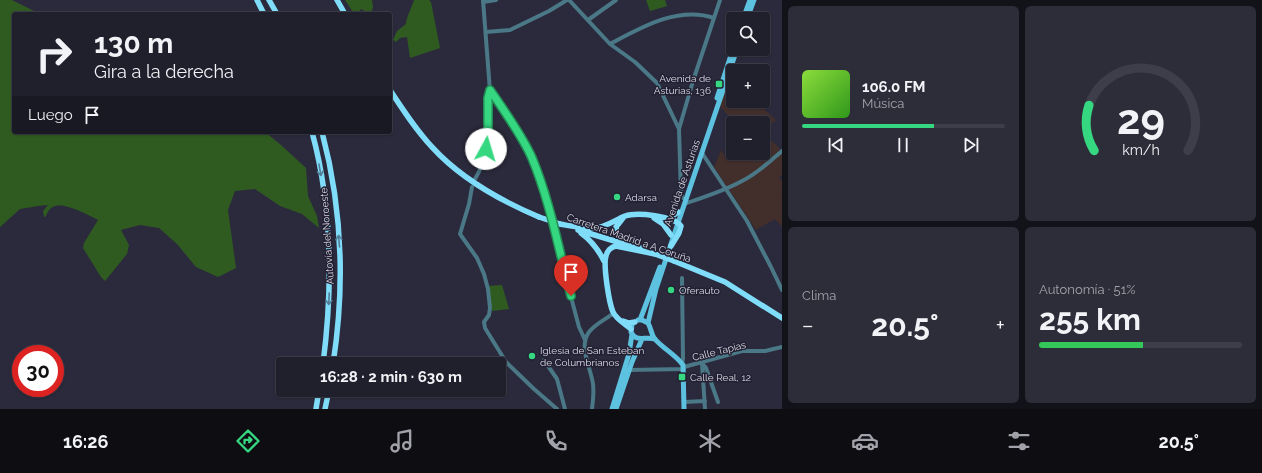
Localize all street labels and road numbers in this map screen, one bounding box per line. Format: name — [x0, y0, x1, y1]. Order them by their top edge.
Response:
street label: Avenida de Asturias — [662, 138, 702, 228]
street label: Autovía del Noroeste — [318, 187, 336, 285]
street label: Carretera Madrid a A Coruña — [565, 212, 693, 264]
street label: Calle Tapias — [691, 339, 747, 363]

